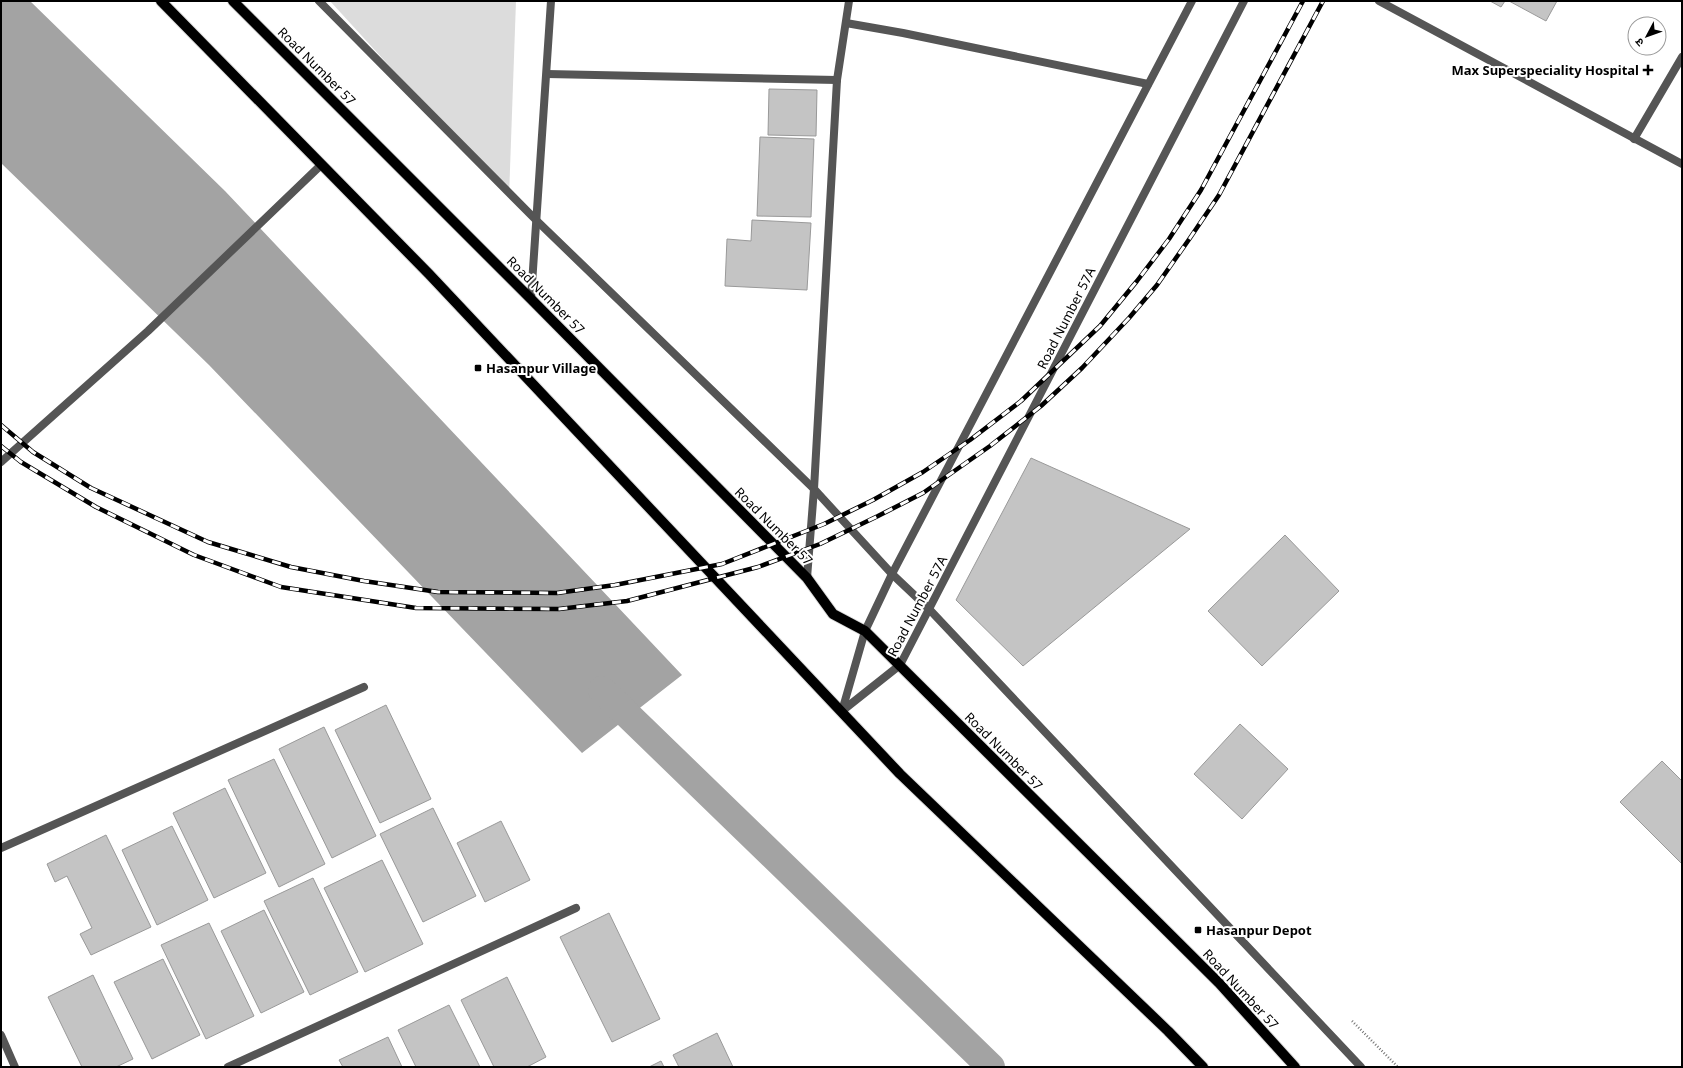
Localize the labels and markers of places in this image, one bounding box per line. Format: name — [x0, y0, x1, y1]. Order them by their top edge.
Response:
place label: Max Superspeciality Hospital — [1452, 61, 1639, 79]
marker: Max Superspeciality Hospital — [1642, 64, 1654, 76]
place label: Hasanpur Village — [486, 359, 596, 377]
marker: Hasanpur Village — [473, 363, 483, 373]
place label: Hasanpur Depot — [1206, 921, 1312, 939]
marker: Hasanpur Depot — [1193, 925, 1203, 935]

